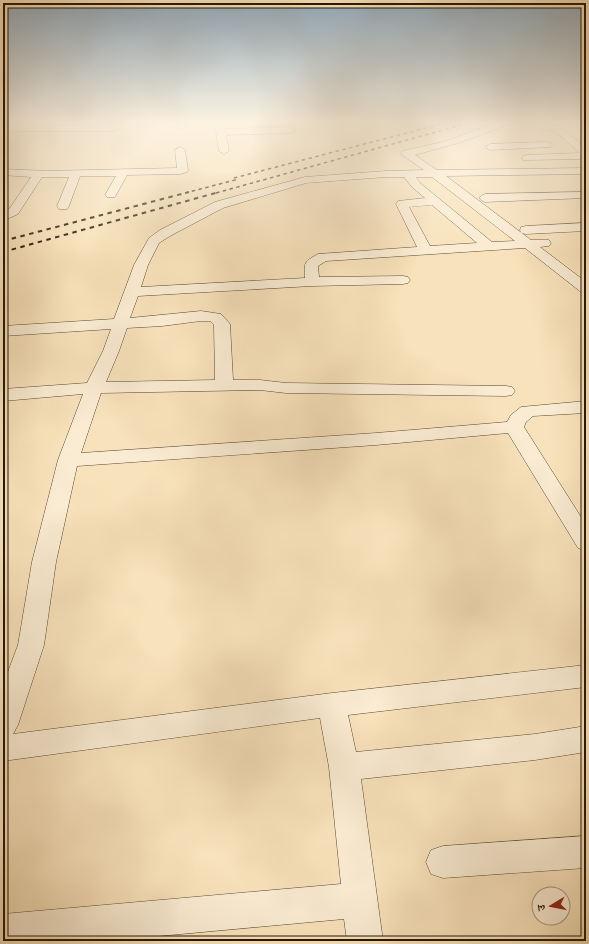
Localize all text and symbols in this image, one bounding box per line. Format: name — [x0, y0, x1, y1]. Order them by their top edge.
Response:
north arrow — [531, 886, 571, 926]
text: उ — [535, 902, 550, 913]

